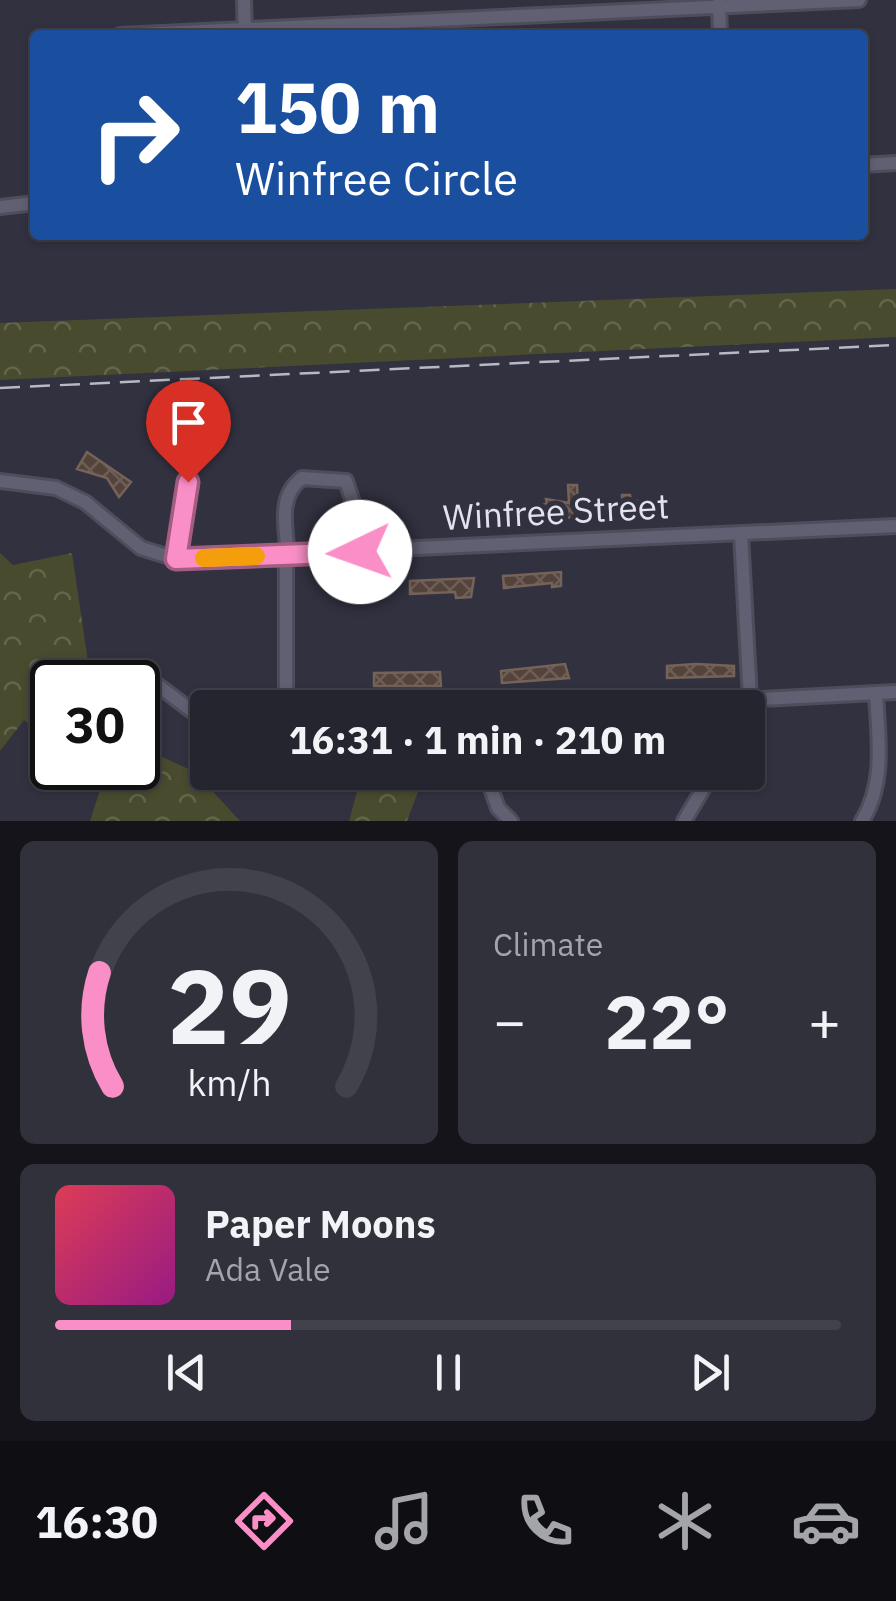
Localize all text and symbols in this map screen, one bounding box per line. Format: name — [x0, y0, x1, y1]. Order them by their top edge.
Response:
text: 150 m — [235, 61, 440, 152]
icon: right — [70, 70, 200, 200]
text: Winfree Circle — [235, 149, 518, 207]
pin — [146, 380, 231, 483]
icon: arrive — [161, 395, 216, 450]
street label: Winfree Street — [442, 482, 670, 540]
position arrow — [308, 500, 412, 604]
speed limit sign: 30 — [30, 660, 160, 790]
text: 16:31 · 1 min · 210 m — [289, 715, 666, 764]
text: Climate — [493, 923, 603, 965]
text: 29 — [167, 937, 291, 1073]
text: 22° — [604, 972, 730, 1070]
text: − — [493, 985, 526, 1056]
text: + — [808, 985, 841, 1056]
text: km/h — [187, 1059, 271, 1106]
text: Paper Moons — [205, 1199, 436, 1248]
text: Ada Vale — [205, 1248, 331, 1290]
icon: previous — [159, 1345, 214, 1400]
icon: pause — [421, 1345, 476, 1400]
icon: next — [683, 1345, 738, 1400]
icon: directions — [229, 1486, 299, 1556]
icon: music — [369, 1486, 439, 1556]
icon: phone — [510, 1486, 580, 1556]
icon: climate — [650, 1486, 720, 1556]
icon: car — [791, 1486, 861, 1556]
text: 16:30 — [35, 1492, 158, 1550]

